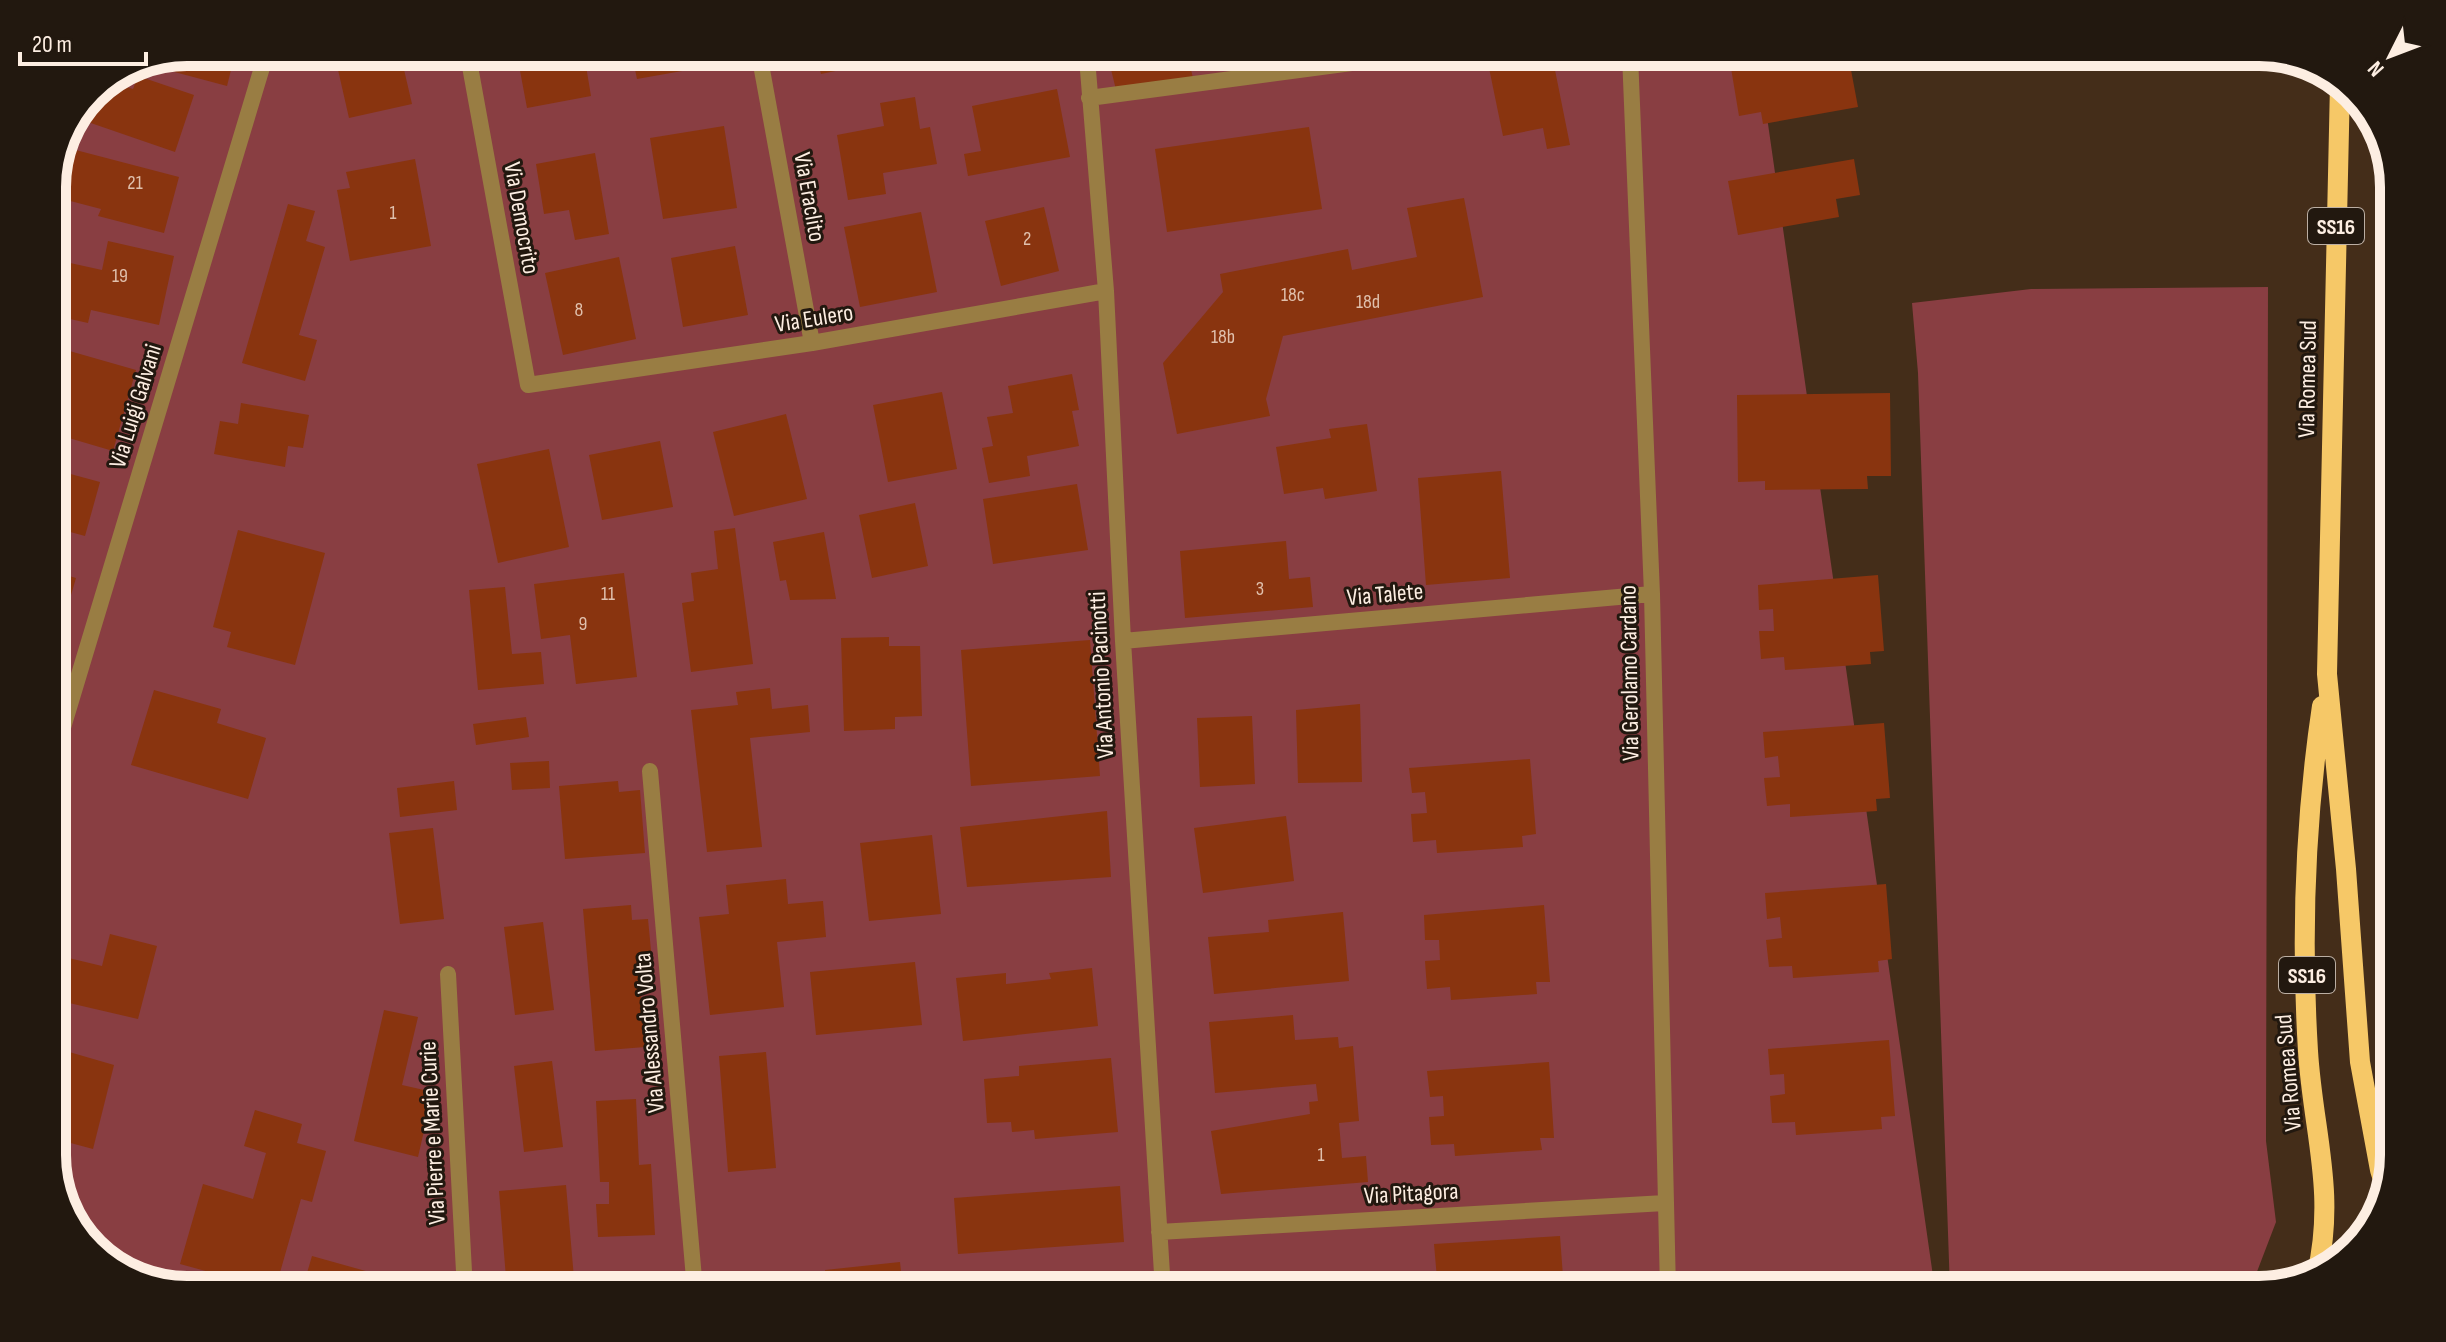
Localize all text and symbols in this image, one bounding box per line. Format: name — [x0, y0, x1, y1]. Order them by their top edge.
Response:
scale bar — [20, 16, 146, 66]
north arrow — [2350, 16, 2430, 96]
text: 20 m — [32, 30, 72, 59]
text: N — [2362, 55, 2390, 82]
street label: Via Eraclito — [787, 150, 832, 244]
street label: Via Democrito — [497, 160, 546, 276]
house number: 21 — [127, 171, 143, 195]
house number: 1 — [390, 201, 397, 225]
road number: SS16 — [2308, 208, 2364, 244]
house number: 2 — [1023, 227, 1031, 251]
house number: 19 — [112, 264, 128, 288]
house number: 18c — [1281, 283, 1305, 307]
house number: 18d — [1356, 290, 1380, 314]
house number: 8 — [575, 298, 583, 322]
street label: Via Eulero — [773, 298, 855, 339]
street label: Via Romea Sud — [2292, 320, 2323, 438]
house number: 18b — [1211, 325, 1235, 349]
street label: Via Luigi Galvani — [103, 341, 168, 472]
house number: 3 — [1256, 577, 1264, 601]
street label: Via Talete — [1346, 577, 1424, 612]
house number: 11 — [601, 582, 615, 606]
street label: Via Gerolamo Cardano — [1613, 585, 1646, 761]
street label: Via Antonio Pacinotti — [1083, 591, 1120, 759]
house number: 9 — [579, 612, 587, 636]
street label: Via Alessandro Volta — [628, 952, 671, 1114]
road number: SS16 — [2279, 957, 2335, 993]
street label: Via Romea Sud — [2269, 1013, 2308, 1133]
street label: Via Pierre e Marie Curie — [413, 1040, 452, 1225]
house number: 1 — [1318, 1143, 1325, 1167]
street label: Via Pitagora — [1363, 1177, 1459, 1210]

